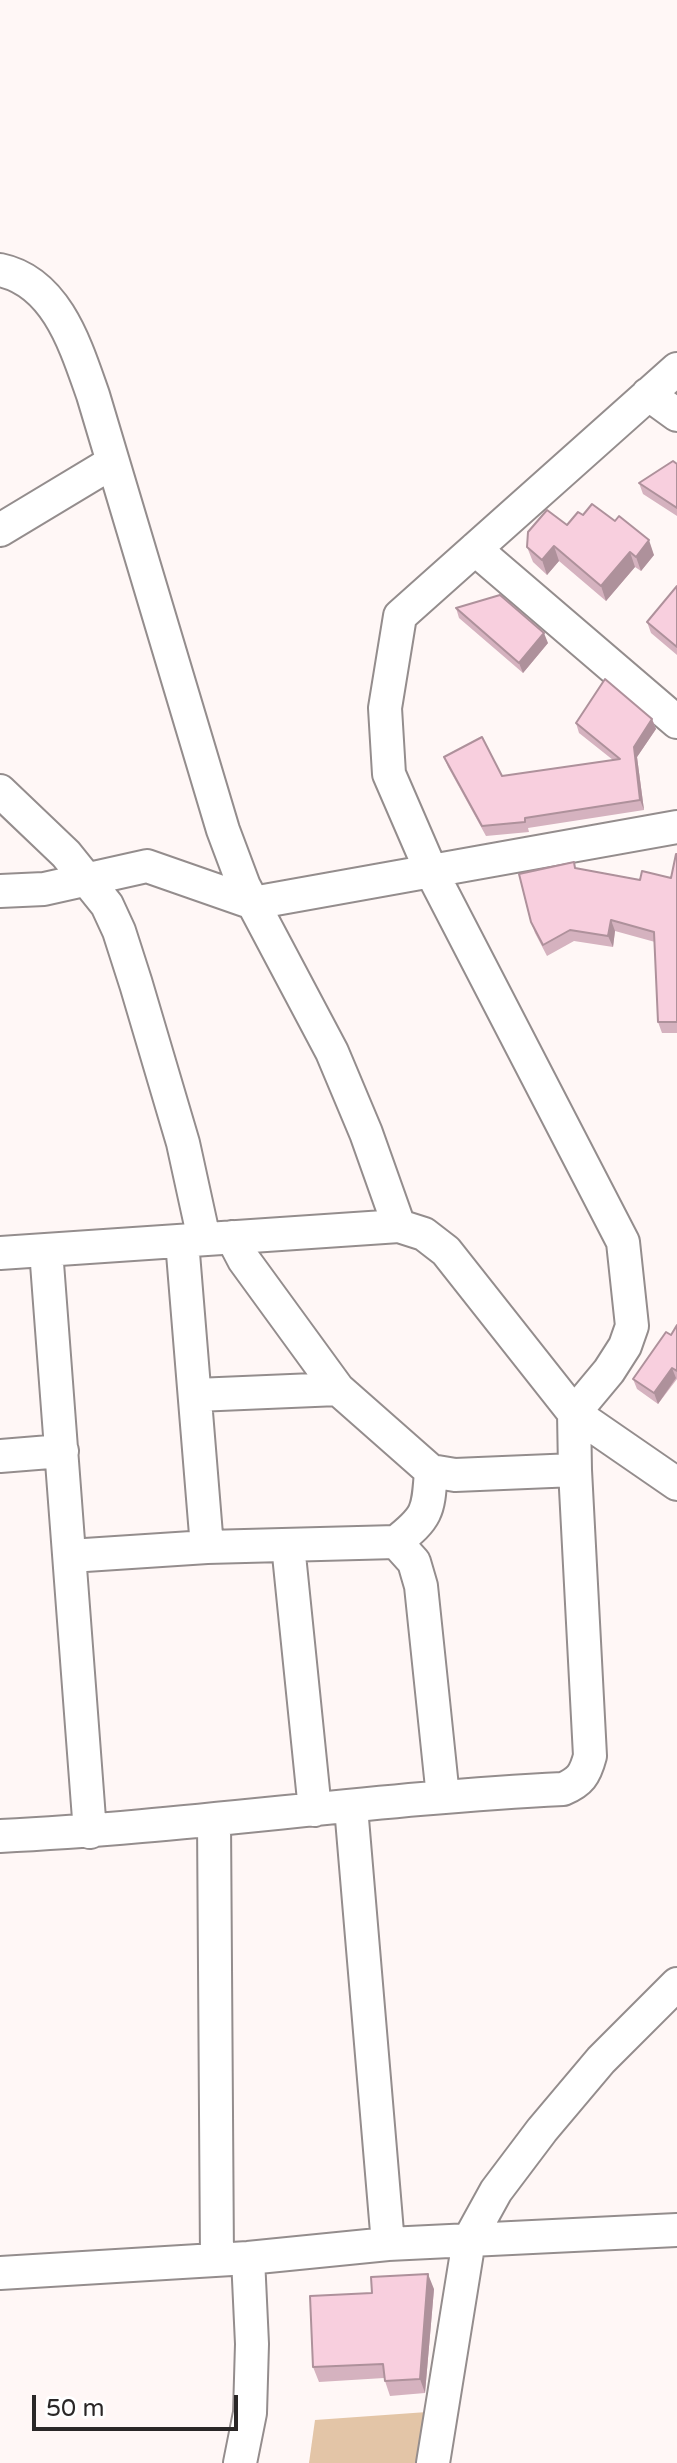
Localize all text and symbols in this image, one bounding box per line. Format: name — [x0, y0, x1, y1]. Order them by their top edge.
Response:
scale bar — [36, 2379, 242, 2429]
text: 50 m — [46, 2394, 104, 2423]

